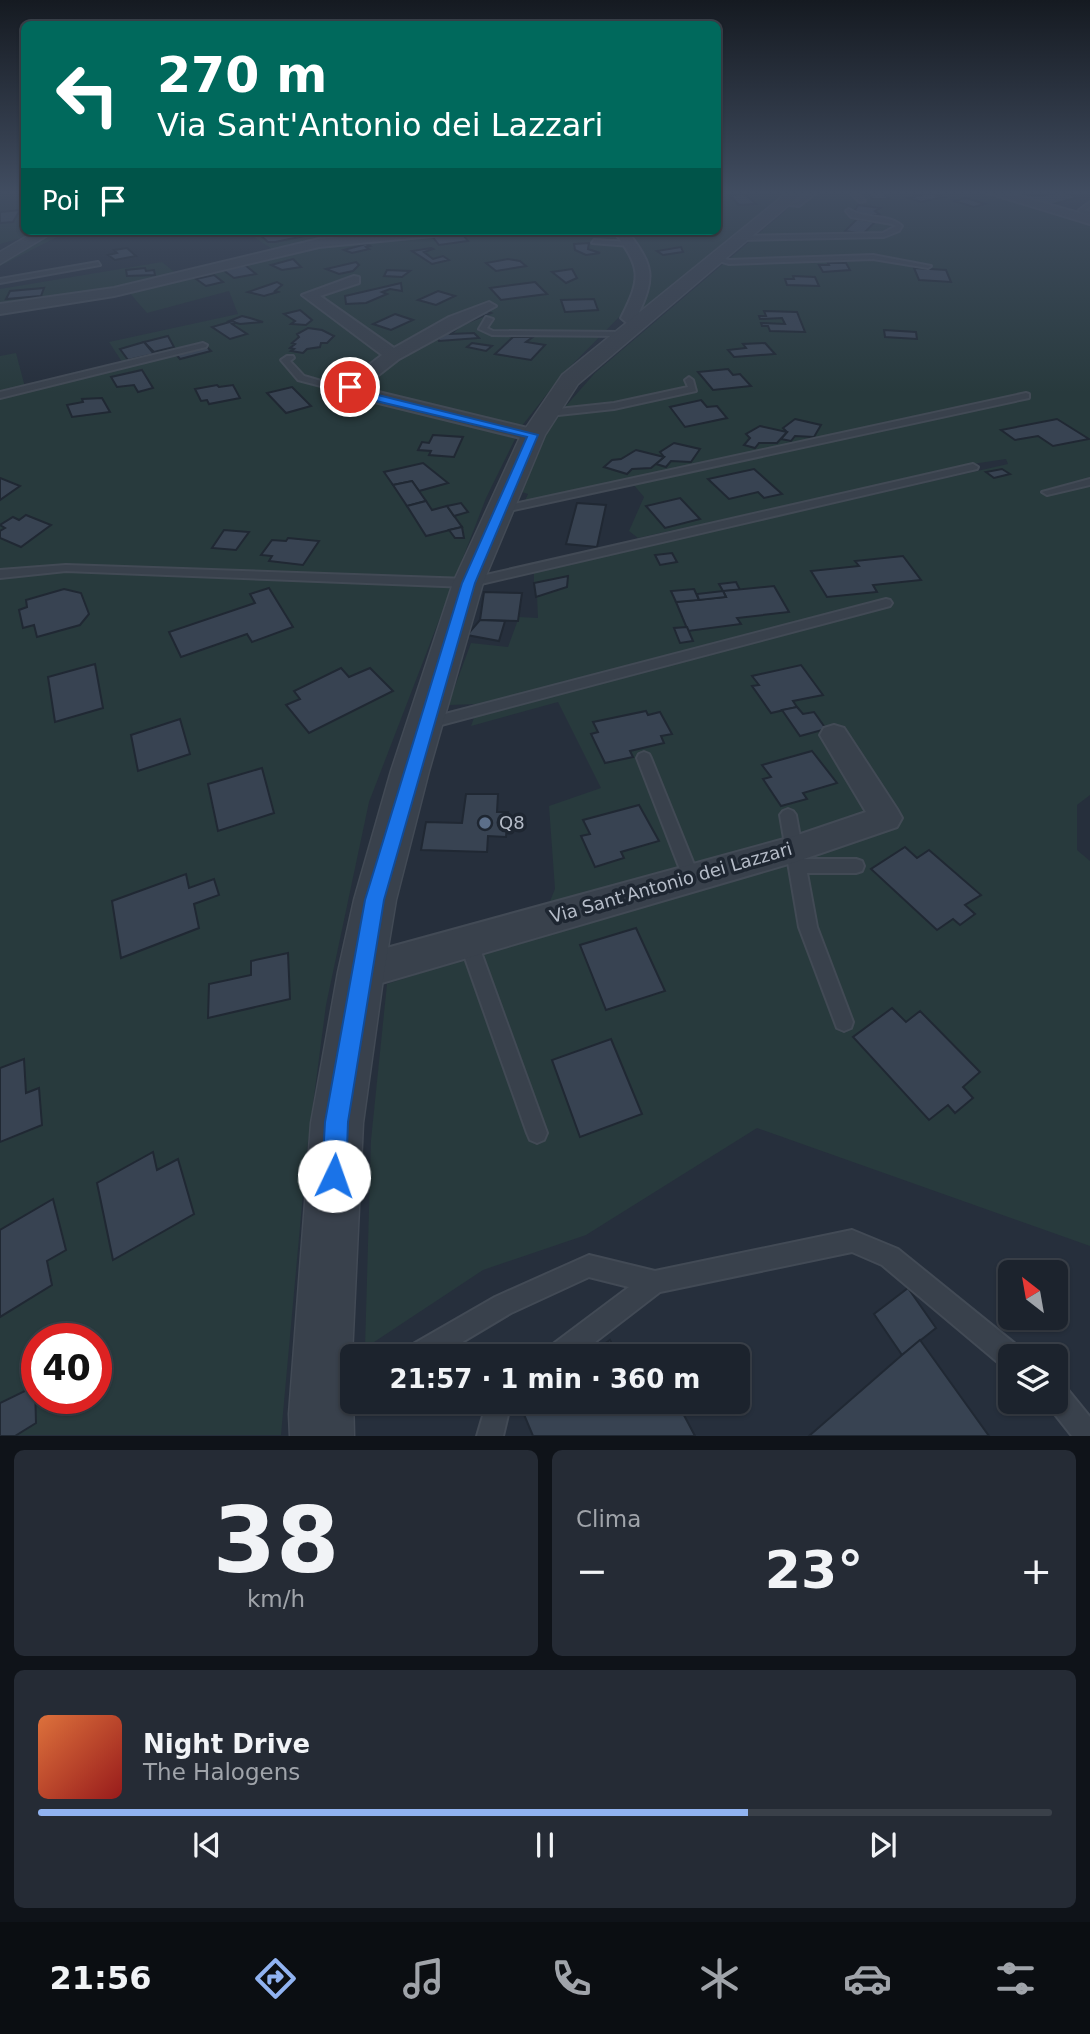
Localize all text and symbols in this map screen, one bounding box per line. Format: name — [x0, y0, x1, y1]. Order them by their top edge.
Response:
text: 270 m — [157, 47, 327, 104]
icon: left — [42, 49, 133, 140]
text: Via Sant'Antonio dei Lazzari — [157, 106, 603, 144]
icon: arrive — [94, 182, 132, 220]
text: Poi — [42, 186, 80, 216]
pin — [320, 357, 380, 417]
icon: arrive — [331, 368, 369, 406]
place label: Q8 — [499, 812, 525, 833]
marker: Q8 — [477, 815, 493, 831]
street label: Via Sant'Antonio dei Lazzari — [547, 838, 794, 927]
position arrow — [297, 1139, 371, 1213]
north arrow — [998, 1260, 1068, 1330]
map controls — [998, 1260, 1068, 1414]
speed limit sign: 40 — [21, 1323, 112, 1414]
button: layers — [998, 1344, 1068, 1414]
text: 21:57 · 1 min · 360 m — [390, 1364, 700, 1394]
text: 38 — [213, 1488, 339, 1593]
text: Clima — [576, 1506, 641, 1532]
text: 23° — [765, 1540, 863, 1600]
text: − — [576, 1549, 608, 1593]
text: + — [1020, 1549, 1052, 1593]
text: km/h — [247, 1586, 305, 1612]
text: Night Drive — [143, 1729, 310, 1759]
text: The Halogens — [143, 1759, 300, 1785]
icon: previous — [188, 1826, 226, 1864]
icon: pause — [526, 1826, 564, 1864]
icon: next — [864, 1826, 902, 1864]
icon: directions — [251, 1954, 300, 2003]
icon: music — [399, 1954, 448, 2003]
icon: phone — [547, 1954, 596, 2003]
icon: climate — [695, 1954, 744, 2003]
icon: car — [843, 1954, 892, 2003]
icon: filters — [991, 1954, 1040, 2003]
text: 21:56 — [50, 1959, 151, 1997]

